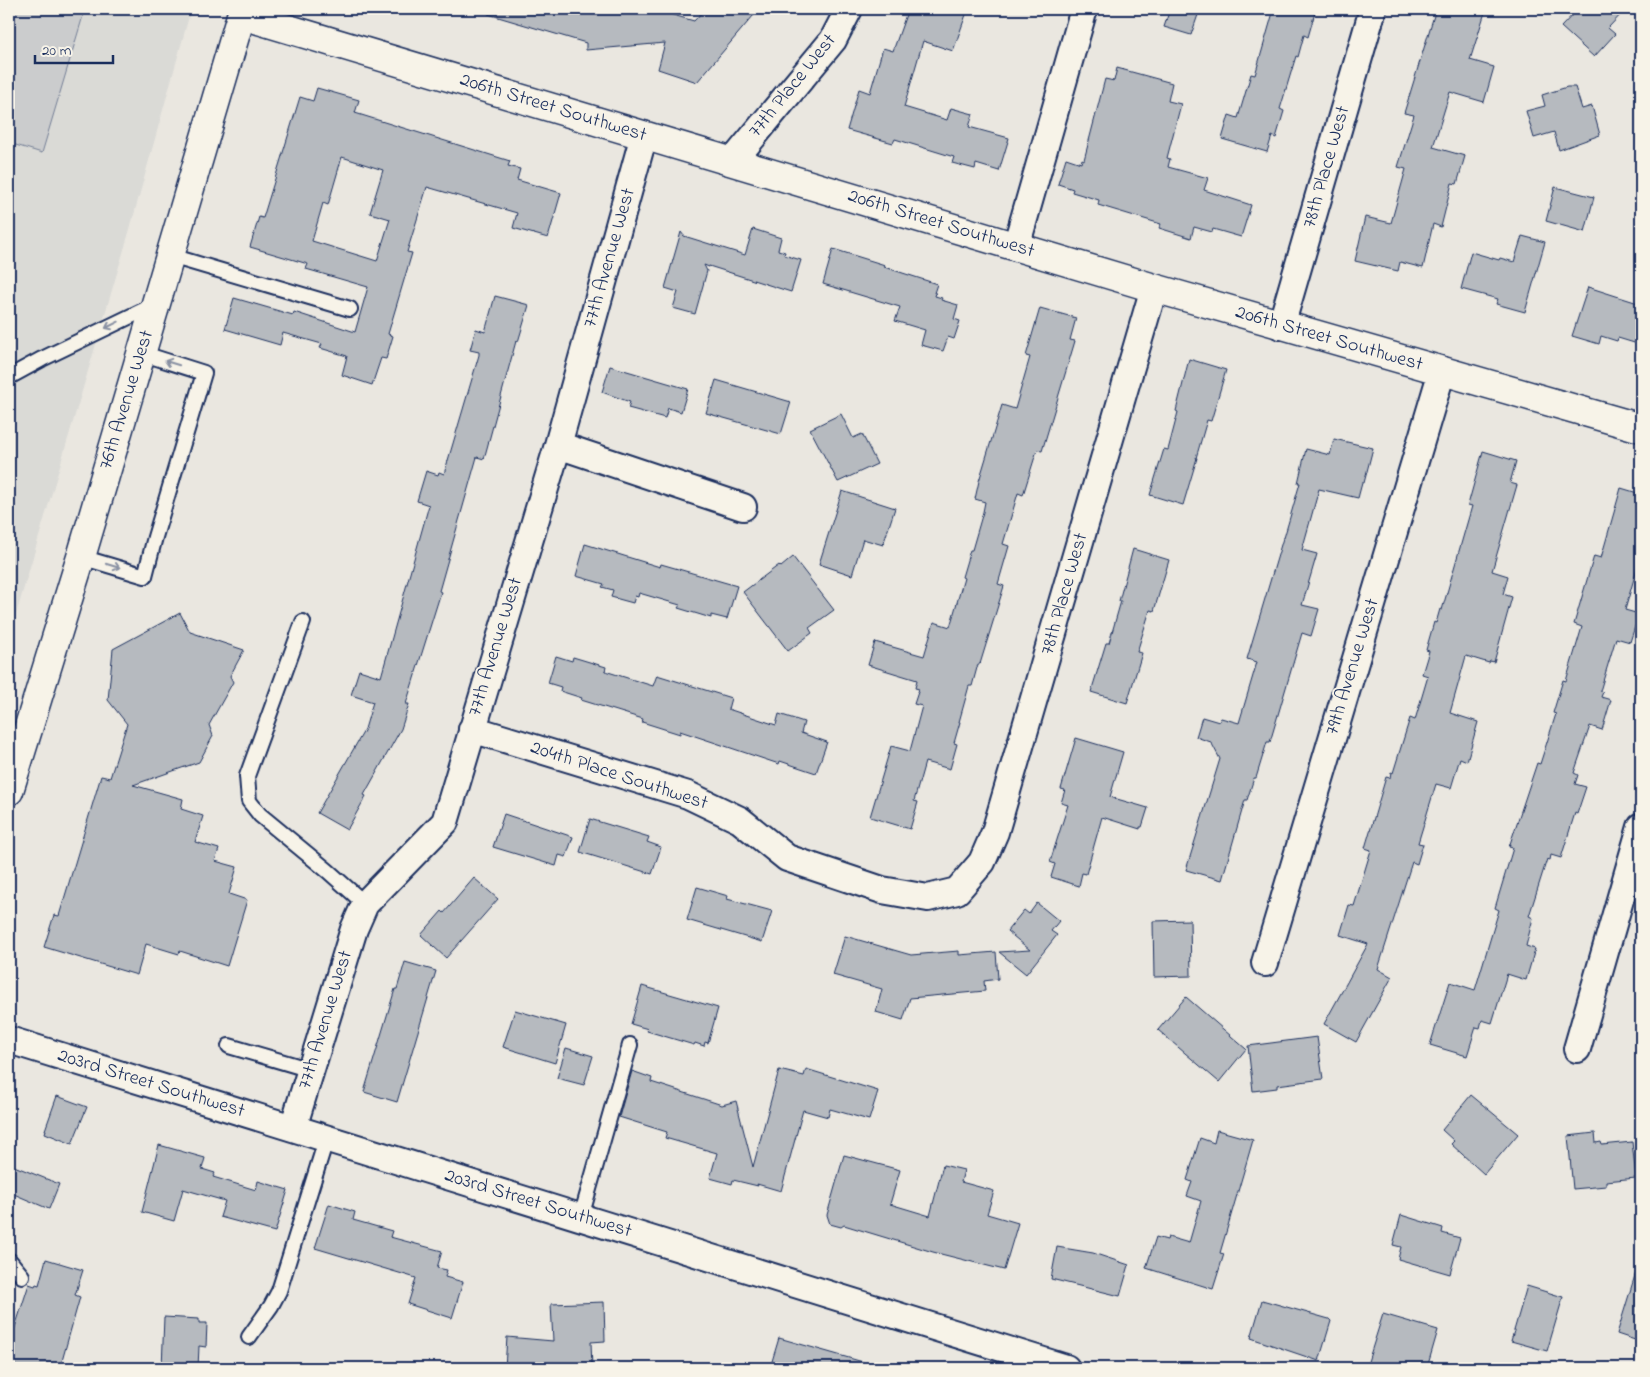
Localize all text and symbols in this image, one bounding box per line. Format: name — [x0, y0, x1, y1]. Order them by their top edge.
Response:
street label: 77th Place West — [742, 28, 844, 144]
scale bar — [35, 32, 112, 64]
text: 20 m — [42, 40, 72, 62]
street label: 206th Street Southwest — [456, 66, 650, 150]
street label: 78th Place West — [1296, 102, 1358, 231]
street label: 206th Street Southwest — [844, 182, 1038, 266]
street label: 77th Avenue West — [576, 185, 644, 331]
street label: 206th Street Southwest — [1232, 298, 1426, 380]
one-way arrow — [105, 321, 120, 330]
street label: 76th Avenue West — [92, 326, 162, 473]
one-way arrow — [165, 358, 181, 368]
street label: 78th Place West — [1034, 529, 1096, 658]
one-way arrow — [105, 562, 121, 572]
street label: 77th Avenue West — [461, 574, 531, 720]
street label: 79th Avenue West — [1318, 595, 1388, 739]
street label: 204th Place Southwest — [526, 734, 712, 818]
street label: 77th Avenue West — [291, 947, 361, 1093]
street label: 203rd Street Southwest — [54, 1042, 249, 1126]
street label: 203rd Street Southwest — [441, 1162, 636, 1246]

